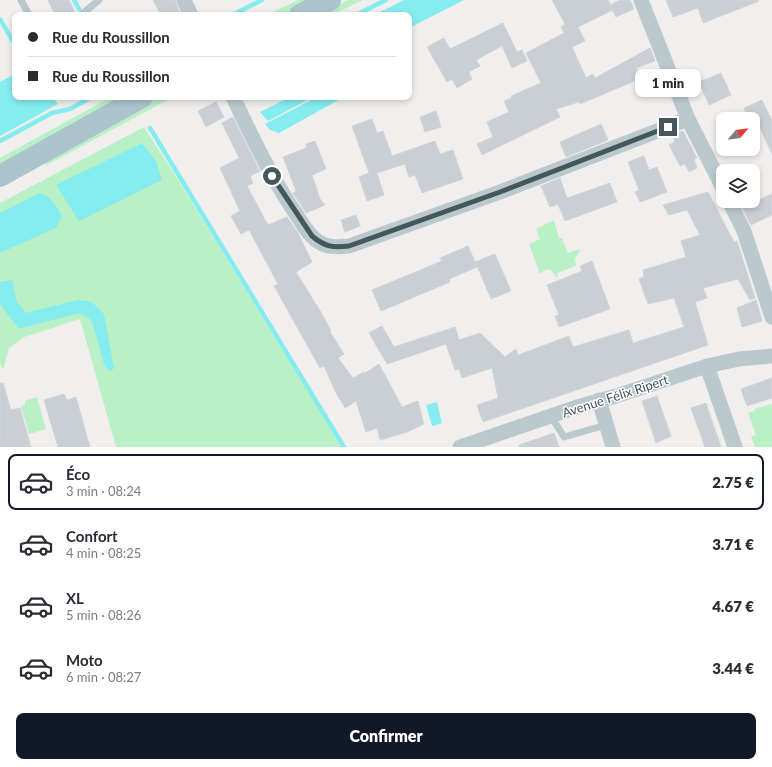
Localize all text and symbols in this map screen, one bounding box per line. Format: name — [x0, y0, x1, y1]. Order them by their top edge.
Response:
text: Rue du Roussillon — [52, 28, 170, 46]
text: Rue du Roussillon — [52, 67, 170, 85]
callout: 1 min — [635, 69, 701, 97]
text: 1 min — [652, 75, 684, 91]
north arrow — [716, 112, 760, 156]
map controls — [716, 112, 760, 208]
route end — [659, 118, 677, 136]
button: layers — [716, 164, 760, 208]
route start — [263, 167, 281, 185]
street label: Avenue Félix Ripert — [560, 371, 670, 421]
icon: car — [18, 464, 54, 500]
text: Éco — [66, 465, 90, 483]
text: 2.75 € — [712, 473, 754, 491]
text: 3 min · 08:24 — [66, 483, 141, 499]
icon: car — [18, 526, 54, 562]
text: Confort — [66, 527, 118, 545]
text: 3.71 € — [712, 535, 754, 553]
text: 4 min · 08:25 — [66, 545, 141, 561]
icon: car — [18, 588, 54, 624]
text: XL — [66, 589, 84, 607]
text: 4.67 € — [712, 597, 754, 615]
text: 5 min · 08:26 — [66, 607, 141, 623]
icon: car — [18, 650, 54, 686]
text: Moto — [66, 651, 103, 669]
text: 3.44 € — [712, 659, 754, 677]
text: 6 min · 08:27 — [66, 669, 141, 685]
button: Confirmer — [16, 713, 756, 759]

